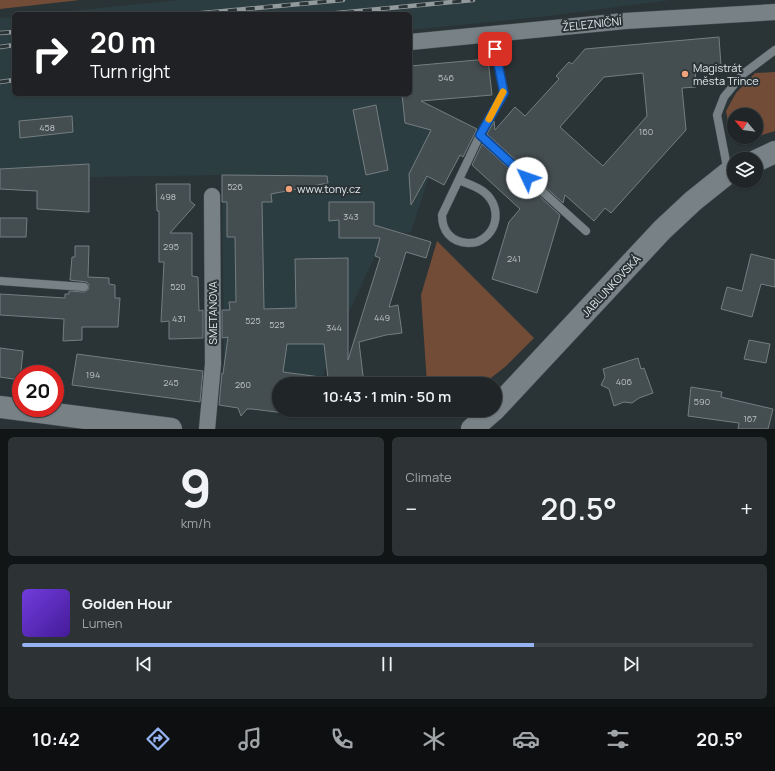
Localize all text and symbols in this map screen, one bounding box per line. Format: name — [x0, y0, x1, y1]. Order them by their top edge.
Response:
street label: ŽELEZNIČNÍ — [561, 13, 623, 34]
text: 20 m — [90, 23, 156, 61]
icon: right — [24, 28, 76, 80]
pin — [478, 32, 512, 66]
icon: arrive — [484, 38, 506, 60]
text: Turn right — [90, 59, 171, 83]
place label: Magistrát města Třince — [693, 60, 759, 88]
marker: Magistrát města Třince — [680, 69, 690, 79]
house number: 546 — [438, 71, 454, 84]
north arrow — [727, 108, 763, 144]
map controls — [727, 108, 763, 188]
house number: 458 — [39, 121, 55, 134]
house number: 160 — [639, 125, 653, 138]
button: layers — [727, 152, 763, 188]
position arrow — [506, 157, 548, 199]
house number: 526 — [227, 180, 243, 193]
place label: www.tony.cz — [297, 181, 361, 196]
marker: www.tony.cz — [284, 184, 294, 194]
house number: 498 — [160, 190, 176, 203]
house number: 343 — [343, 210, 359, 223]
house number: 295 — [163, 240, 179, 253]
street label: JABLUNKOVSKÁ — [578, 251, 643, 320]
house number: 241 — [507, 252, 521, 265]
house number: 520 — [170, 280, 186, 293]
street label: SMETANOVA — [205, 281, 220, 345]
house number: 449 — [374, 311, 390, 324]
house number: 431 — [172, 312, 186, 325]
house number: 525 — [245, 314, 261, 327]
house number: 525 — [269, 318, 285, 331]
house number: 344 — [326, 321, 342, 334]
speed limit sign: 20 — [12, 365, 64, 417]
house number: 194 — [86, 368, 100, 381]
house number: 406 — [616, 375, 633, 388]
house number: 245 — [163, 376, 179, 389]
house number: 260 — [235, 378, 251, 391]
text: 10:43 · 1 min · 50 m — [323, 386, 451, 407]
house number: 590 — [694, 395, 710, 408]
house number: 167 — [743, 412, 757, 425]
text: 9 — [180, 452, 212, 523]
text: Climate — [406, 468, 452, 486]
text: 20.5° — [541, 488, 617, 529]
text: − — [406, 494, 417, 524]
text: + — [740, 494, 753, 524]
text: km/h — [181, 514, 211, 532]
text: Golden Hour — [82, 593, 172, 614]
text: Lumen — [82, 614, 122, 632]
icon: previous — [133, 653, 155, 675]
icon: pause — [376, 653, 398, 675]
icon: next — [620, 653, 642, 675]
icon: directions — [144, 725, 172, 753]
icon: music — [236, 725, 264, 753]
icon: phone — [328, 725, 356, 753]
icon: climate — [420, 725, 448, 753]
icon: car — [512, 725, 540, 753]
icon: filters — [604, 725, 632, 753]
text: 10:42 — [32, 727, 80, 751]
text: 20.5° — [696, 727, 743, 751]

